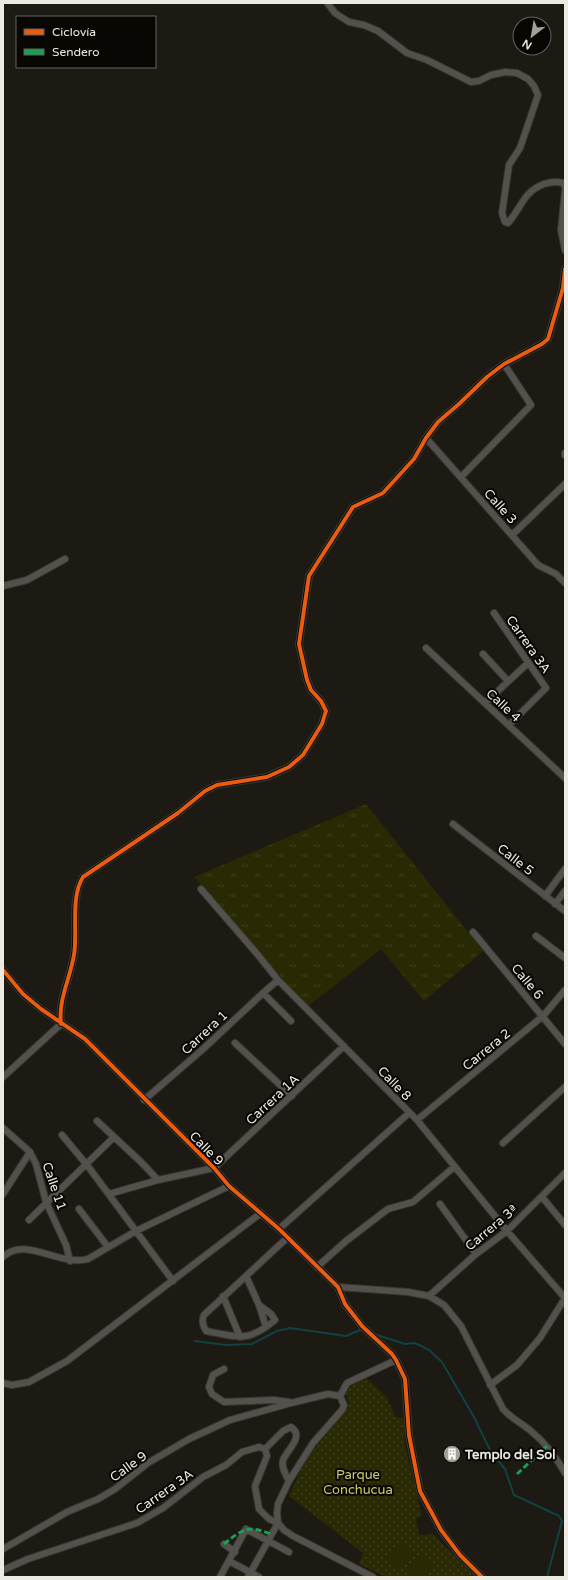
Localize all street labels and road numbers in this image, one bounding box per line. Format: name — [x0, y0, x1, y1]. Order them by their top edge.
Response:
street label: Calle 3 — [480, 486, 520, 528]
street label: Carrera 3A — [502, 613, 554, 677]
street label: Calle 4 — [483, 686, 524, 726]
street label: Calle 5 — [494, 841, 537, 879]
street label: Calle 6 — [508, 961, 547, 1003]
street label: Carrera 1 — [178, 1007, 231, 1058]
street label: Carrera 2 — [459, 1026, 514, 1074]
street label: Calle 8 — [374, 1063, 415, 1104]
street label: Carrera 1A — [243, 1071, 303, 1128]
street label: Calle 9 — [186, 1128, 227, 1169]
street label: Calle 11 — [38, 1160, 70, 1213]
street label: Carrera 3ª — [462, 1201, 521, 1254]
street label: Calle 9 — [107, 1448, 150, 1486]
street label: Carrera 3A — [133, 1466, 197, 1518]

